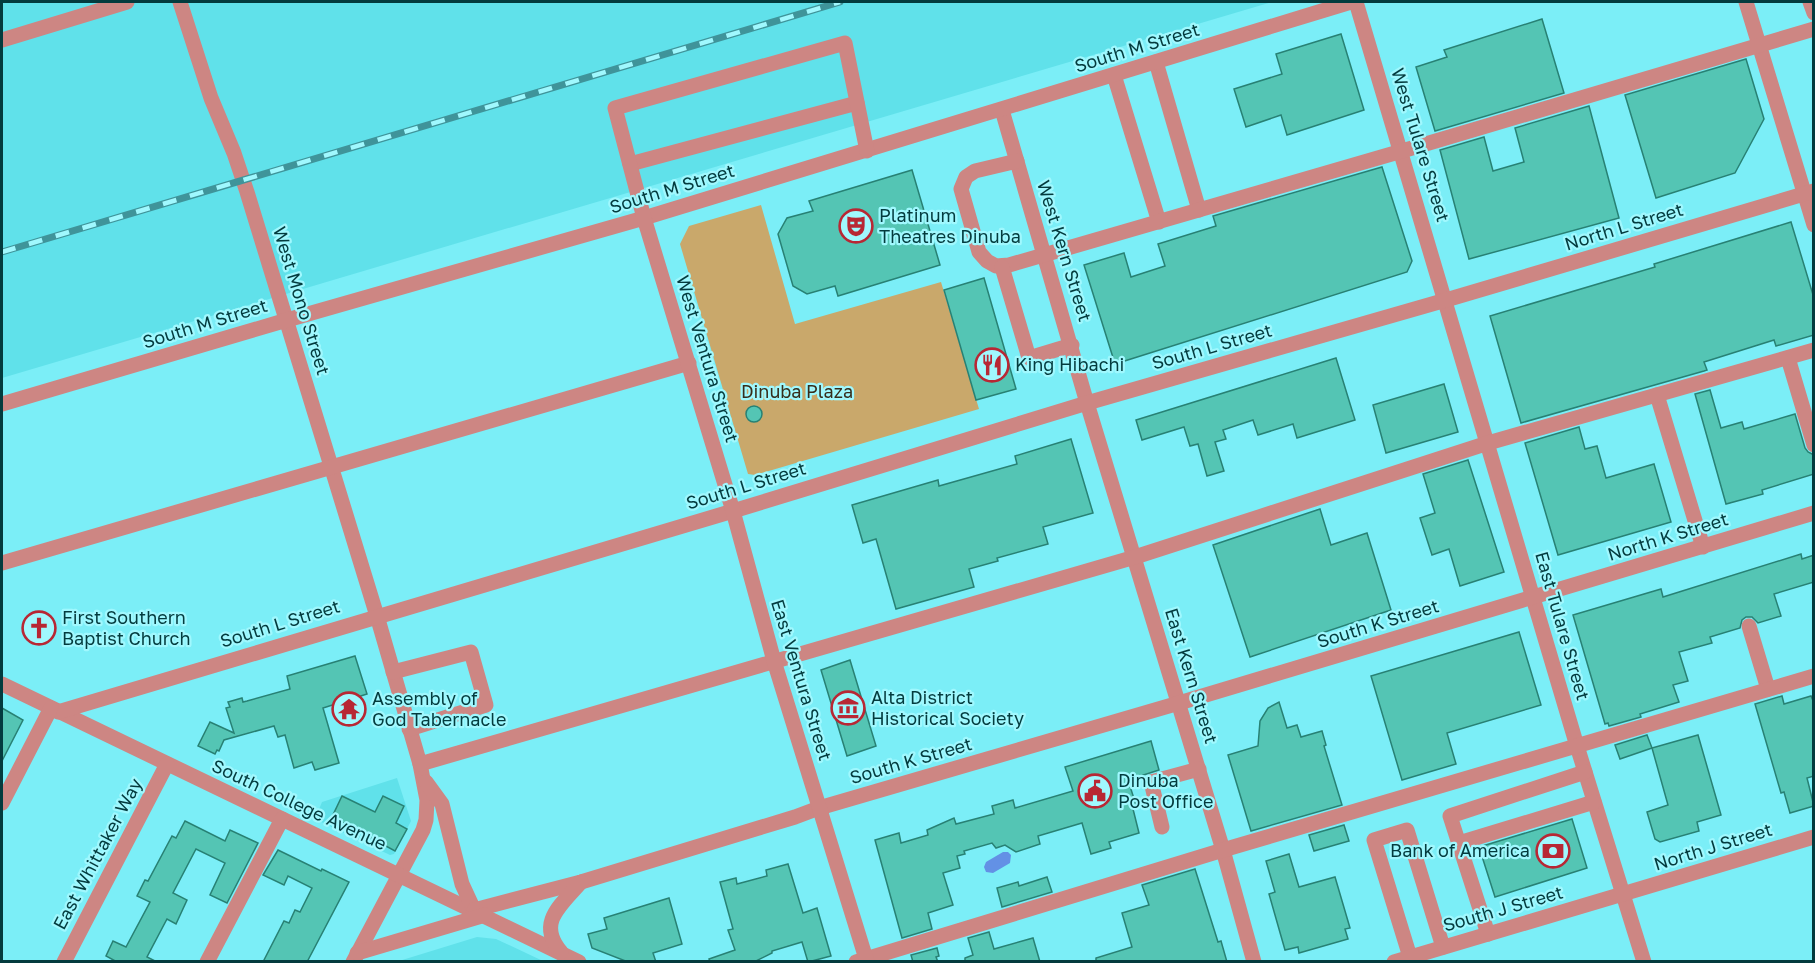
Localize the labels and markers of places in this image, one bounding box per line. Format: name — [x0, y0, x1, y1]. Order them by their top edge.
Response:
place label: Platinum Theatres Dinuba — [879, 204, 1021, 247]
theatre icon: Platinum Theatres Dinuba — [838, 208, 874, 244]
restaurant icon: King Hibachi — [974, 347, 1010, 383]
place label: King Hibachi — [1015, 353, 1124, 375]
place label: First Southern Baptist Church — [62, 606, 190, 649]
church icon: First Southern Baptist Church — [21, 610, 57, 646]
place label: Alta District Historical Society — [871, 686, 1024, 729]
place label: Assembly of God Tabernacle — [372, 687, 506, 730]
museum icon: Alta District Historical Society — [830, 690, 866, 726]
temple icon: Assembly of God Tabernacle — [331, 691, 367, 727]
place label: Dinuba Post Office — [1118, 769, 1213, 812]
public building icon: Dinuba Post Office — [1077, 773, 1113, 809]
bank icon: Bank of America — [1535, 833, 1571, 869]
place label: Bank of America — [1390, 839, 1530, 861]

